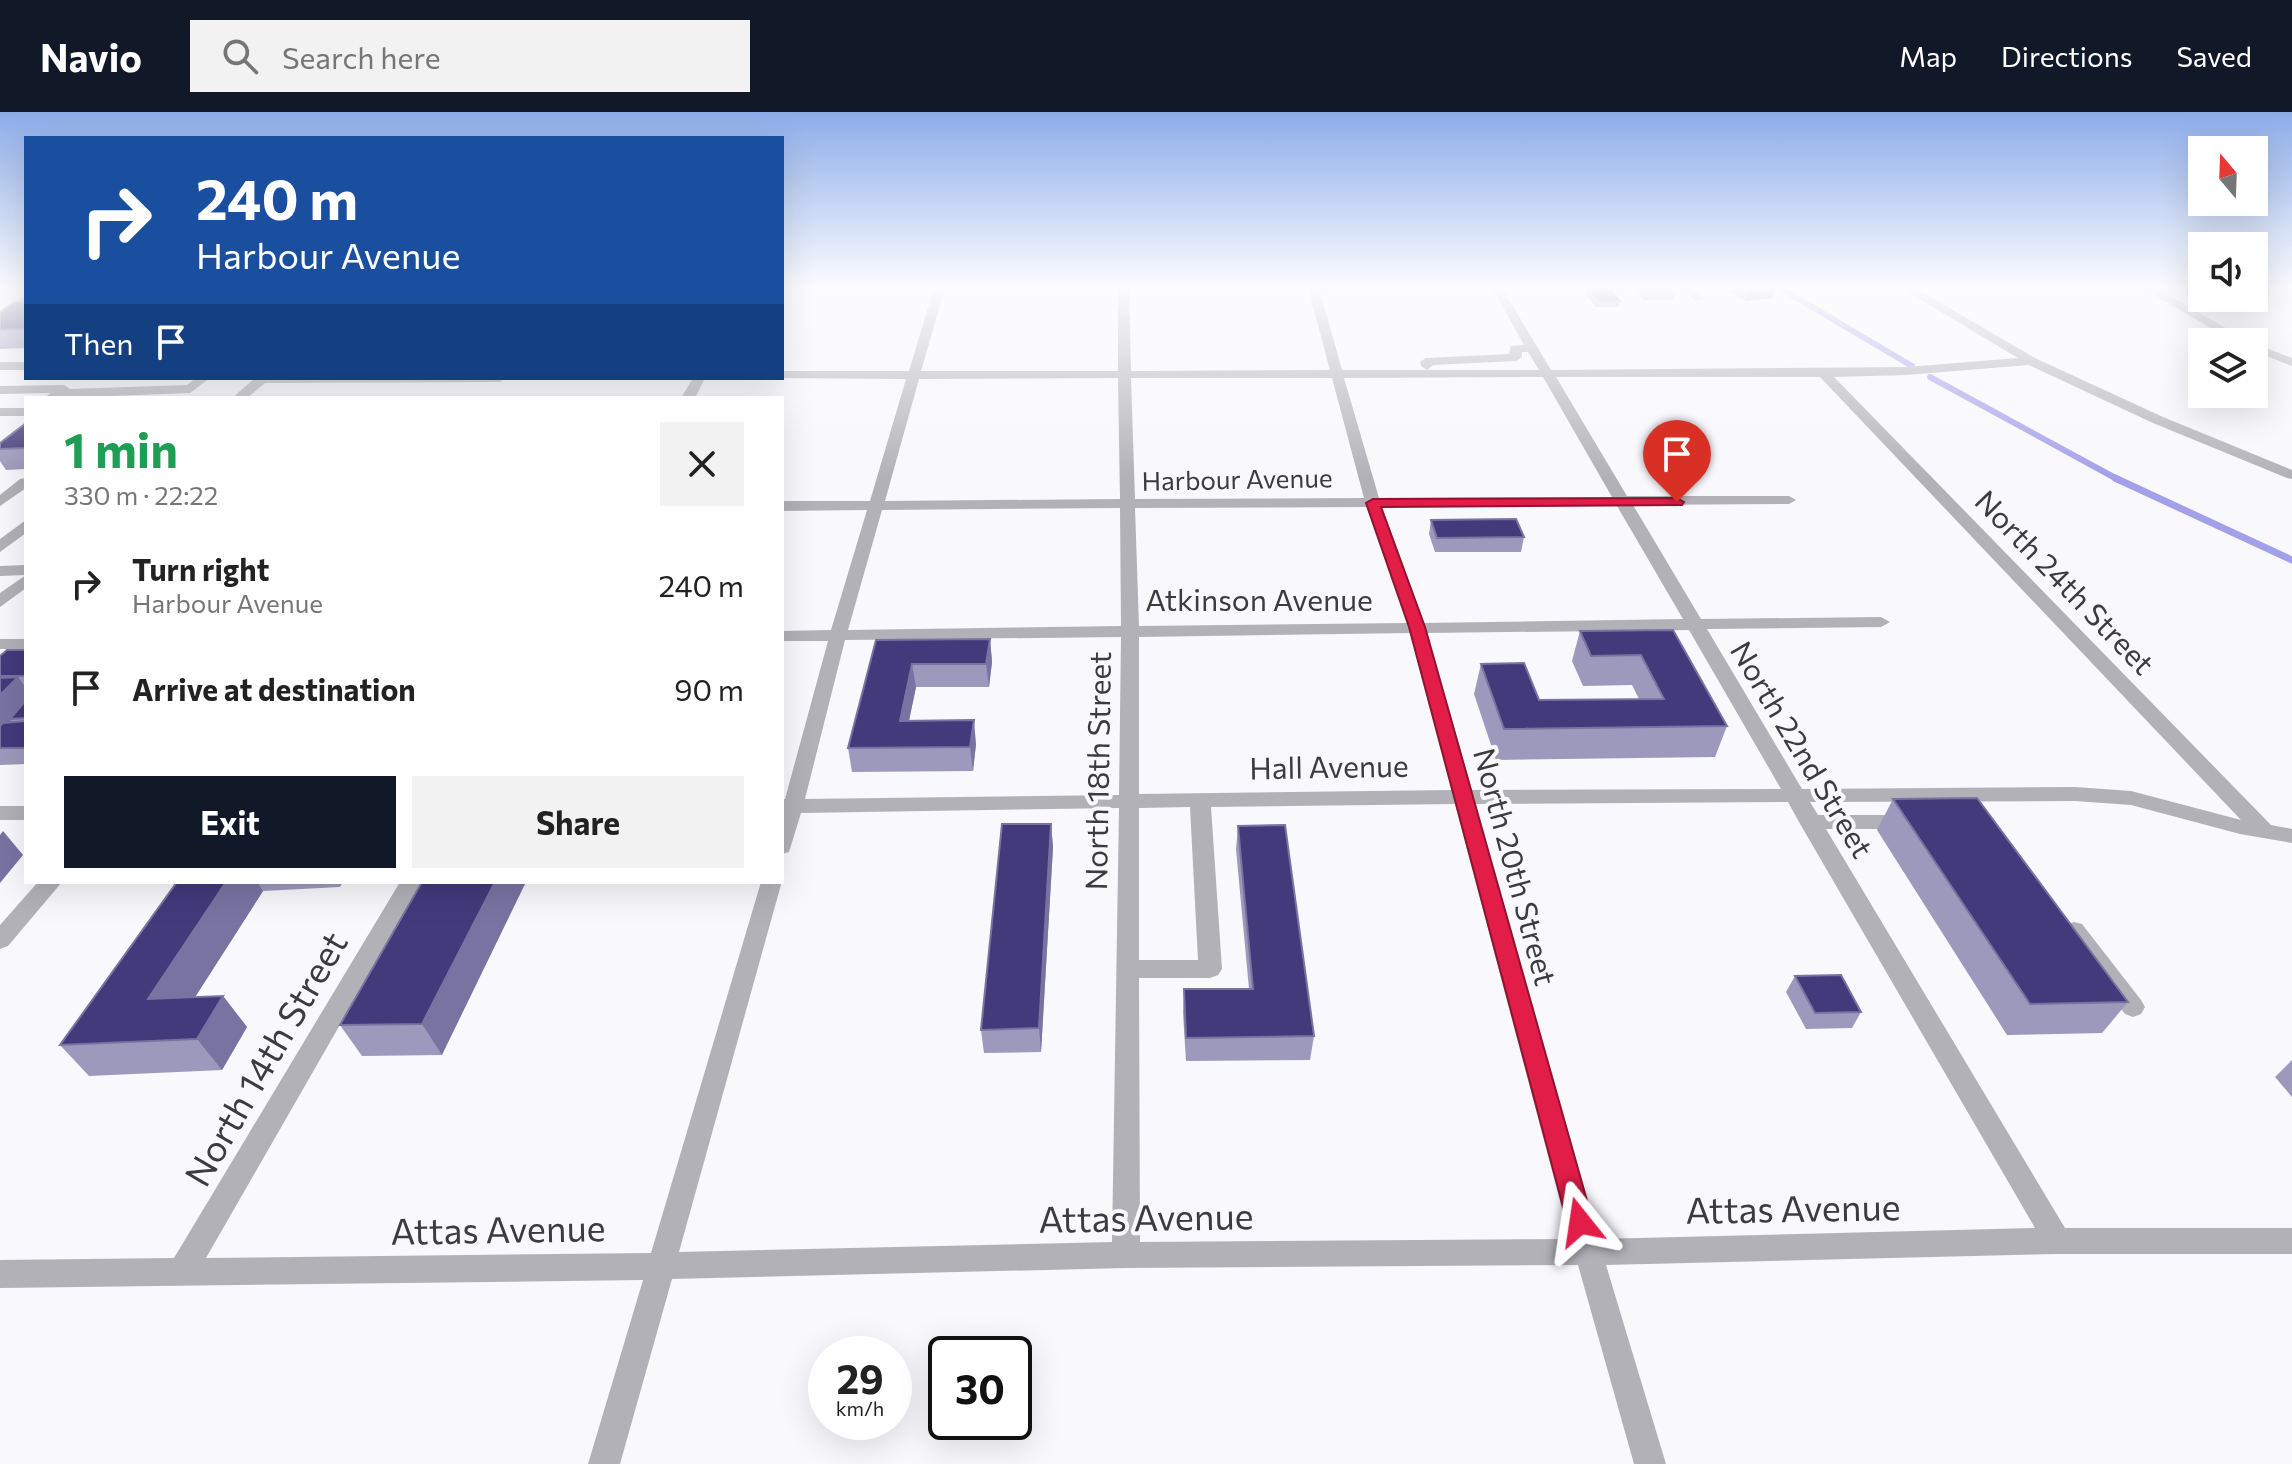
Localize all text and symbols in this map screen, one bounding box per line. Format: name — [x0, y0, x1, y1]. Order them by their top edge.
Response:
search box — [190, 20, 750, 92]
text: Navio — [40, 33, 142, 80]
icon: search — [218, 34, 262, 78]
text: Search here — [282, 38, 441, 75]
text: Map — [1899, 39, 1957, 73]
text: Directions — [2001, 39, 2132, 73]
text: Saved — [2176, 39, 2252, 73]
north arrow — [2188, 136, 2268, 216]
map controls — [2188, 136, 2268, 408]
text: 240 m — [196, 163, 358, 232]
icon: right — [64, 168, 168, 272]
text: Harbour Avenue — [196, 232, 460, 276]
button: sound — [2188, 232, 2268, 312]
icon: arrive — [149, 320, 193, 364]
text: Then — [64, 324, 133, 361]
button: layers — [2188, 328, 2268, 408]
text: 1 min — [64, 419, 178, 478]
pin — [1643, 420, 1711, 502]
button: close — [660, 422, 744, 506]
icon: arrive — [1655, 432, 1699, 476]
street label: Harbour Avenue — [1141, 461, 1333, 496]
text: 330 m · 22:22 — [64, 479, 218, 510]
street label: North 24th Street — [1968, 481, 2163, 681]
text: Turn right — [132, 550, 269, 587]
icon: right — [64, 562, 108, 606]
text: 240 m — [658, 566, 744, 603]
street label: Atkinson Avenue — [1145, 580, 1373, 617]
text: Harbour Avenue — [132, 587, 323, 618]
street label: North 22nd Street — [1724, 634, 1882, 864]
street label: North 18th Street — [1076, 651, 1117, 891]
icon: arrive — [64, 666, 108, 710]
text: Arrive at destination — [132, 670, 416, 707]
text: 90 m — [674, 670, 744, 707]
street label: North 20th Street — [1467, 744, 1566, 989]
street label: Hall Avenue — [1249, 746, 1409, 785]
button: Exit — [64, 776, 396, 868]
button: Share — [412, 776, 744, 868]
street label: North 14th Street — [174, 923, 355, 1193]
position arrow — [1538, 1180, 1622, 1264]
street label: Attas Avenue — [1685, 1183, 1901, 1231]
street label: Attas Avenue — [1038, 1192, 1254, 1240]
street label: Attas Avenue — [390, 1204, 606, 1252]
speed limit sign: 30 — [928, 1336, 1032, 1440]
text: 29 — [836, 1353, 884, 1402]
text: km/h — [836, 1396, 884, 1420]

